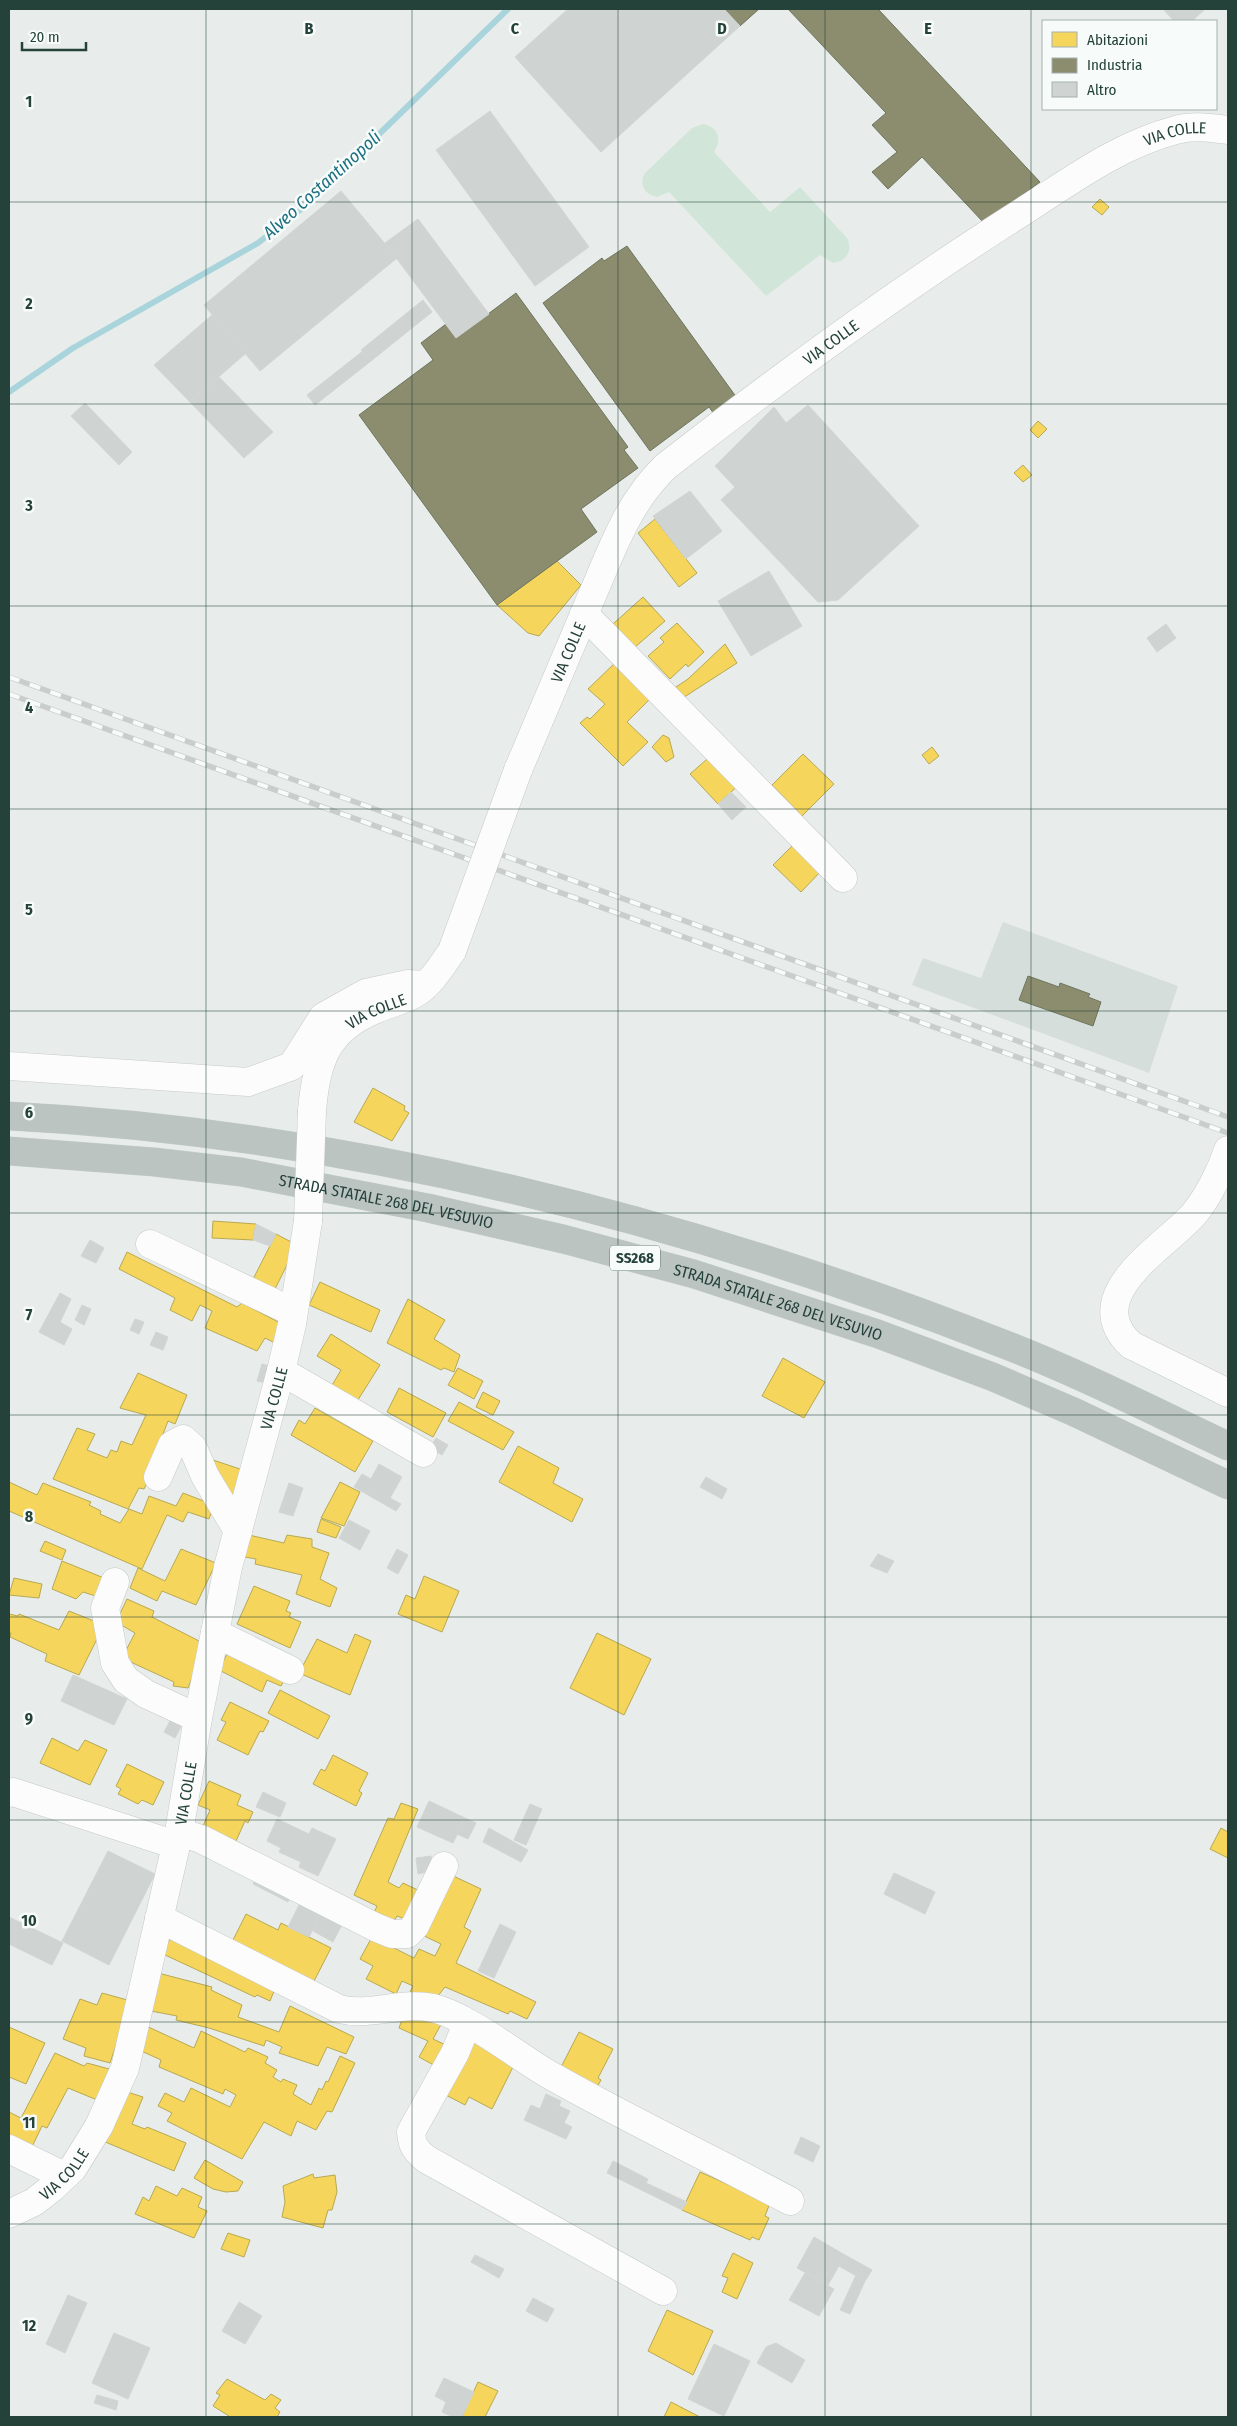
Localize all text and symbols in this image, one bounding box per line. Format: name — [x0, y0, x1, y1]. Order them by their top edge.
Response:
text: B — [305, 19, 314, 38]
text: C — [511, 19, 520, 38]
text: D — [717, 19, 727, 38]
text: E — [924, 19, 932, 38]
scale bar — [22, 20, 86, 52]
legend — [1042, 20, 1217, 110]
text: 20 m — [30, 28, 60, 46]
text: Abitazioni — [1087, 31, 1148, 49]
text: Industria — [1087, 56, 1142, 74]
text: Altro — [1087, 81, 1117, 99]
text: 1 — [26, 92, 32, 111]
street label: VIA COLLE — [1141, 118, 1207, 150]
water label: Alveo Costantinopoli — [258, 126, 386, 244]
text: 2 — [24, 294, 33, 313]
street label: VIA COLLE — [799, 316, 863, 369]
text: 3 — [24, 496, 33, 515]
street label: VIA COLLE — [547, 619, 590, 686]
text: 4 — [25, 698, 33, 717]
text: 5 — [25, 900, 33, 919]
street label: VIA COLLE — [342, 990, 409, 1033]
text: 6 — [25, 1103, 33, 1122]
street label: STRADA STATALE 268 DEL VESUVIO — [277, 1170, 495, 1233]
road number: SS268 — [610, 1246, 660, 1270]
street label: STRADA STATALE 268 DEL VESUVIO — [671, 1260, 885, 1345]
text: 7 — [26, 1305, 33, 1324]
street label: VIA COLLE — [257, 1365, 292, 1432]
text: 8 — [25, 1507, 34, 1526]
text: 9 — [25, 1709, 33, 1728]
street label: VIA COLLE — [171, 1760, 201, 1826]
text: 10 — [21, 1911, 37, 1930]
text: 11 — [22, 2113, 36, 2132]
street label: VIA COLLE — [36, 2145, 93, 2204]
text: 12 — [22, 2316, 37, 2335]

